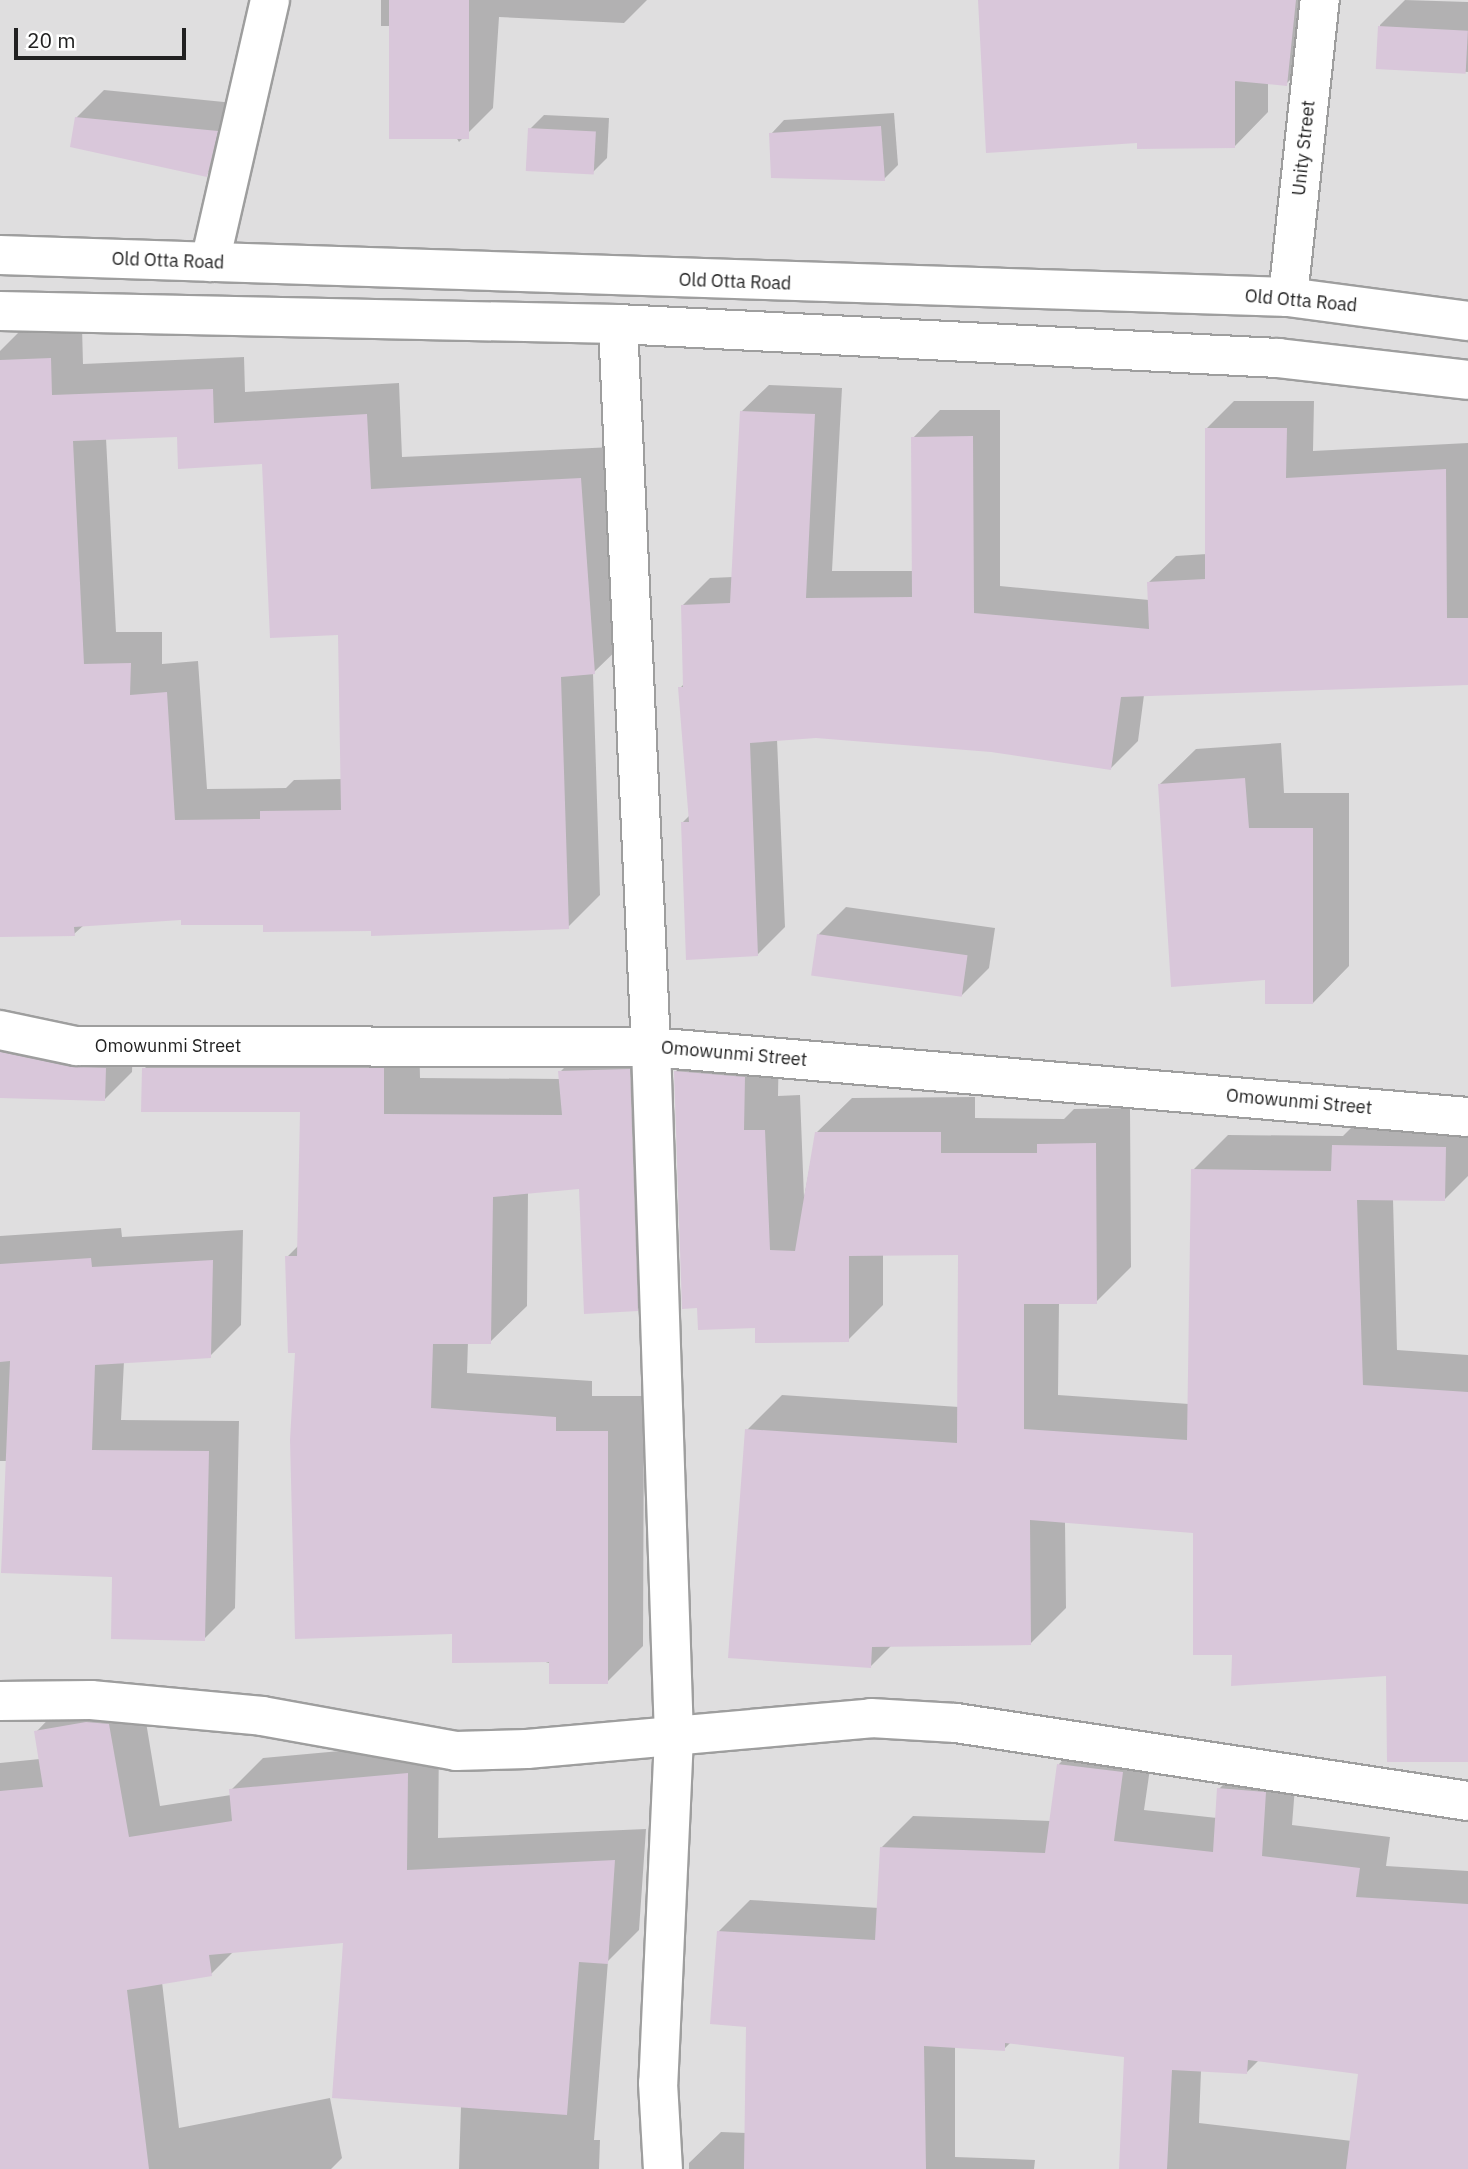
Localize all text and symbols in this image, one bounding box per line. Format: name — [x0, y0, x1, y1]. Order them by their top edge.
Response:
scale bar — [18, 14, 189, 58]
text: 20 m — [27, 26, 76, 54]
street label: Unity Street — [1288, 99, 1320, 197]
street label: Old Otta Road — [111, 248, 225, 274]
street label: Old Otta Road — [678, 269, 792, 295]
street label: Old Otta Road — [1244, 285, 1358, 317]
street label: Omowunmi Street — [95, 1035, 241, 1057]
street label: Omowunmi Street — [660, 1037, 808, 1071]
street label: Omowunmi Street — [1225, 1085, 1373, 1119]

